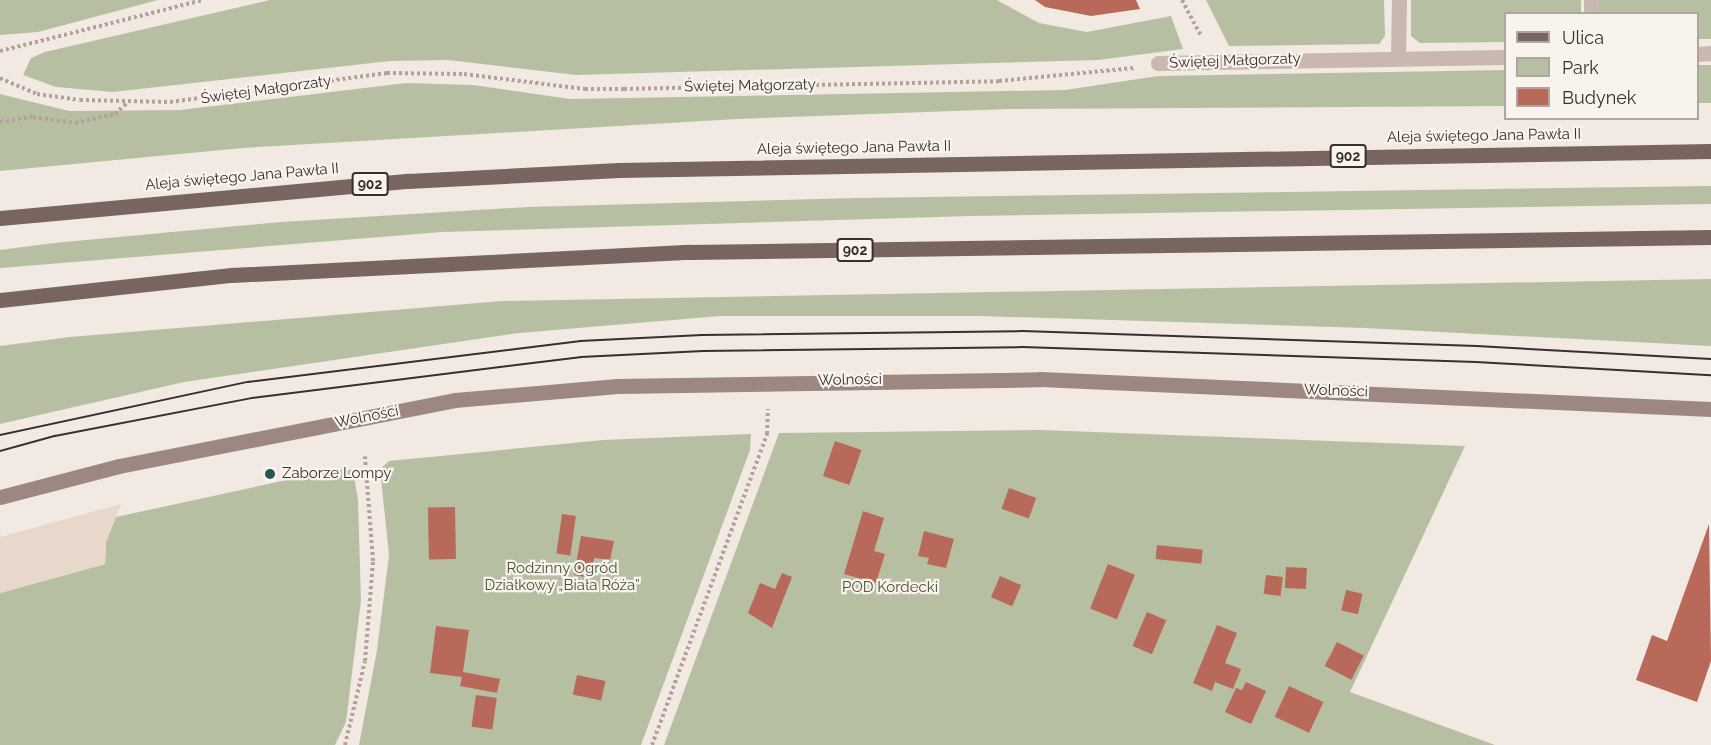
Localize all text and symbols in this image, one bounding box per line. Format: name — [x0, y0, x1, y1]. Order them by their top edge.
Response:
legend — [1504, 12, 1699, 120]
text: Ulica — [1562, 27, 1604, 48]
street label: Świętej Małgorzaty — [1169, 50, 1301, 72]
text: Park — [1562, 57, 1599, 78]
street label: Świętej Małgorzaty — [200, 72, 332, 108]
street label: Świętej Małgorzaty — [684, 76, 816, 96]
text: Budynek — [1562, 87, 1636, 108]
street label: Aleja świętego Jana Pawła II — [1387, 125, 1581, 147]
street label: Aleja świętego Jana Pawła II — [757, 137, 951, 159]
road number: 902 — [1328, 145, 1368, 167]
street label: Aleja świętego Jana Pawła II — [144, 160, 340, 194]
road number: 902 — [350, 173, 389, 195]
road number: 902 — [836, 239, 874, 261]
street label: Wolności — [818, 370, 882, 390]
street label: Wolności — [1304, 381, 1368, 401]
street label: Wolności — [334, 402, 400, 432]
place label: Zaborze Lompy — [282, 465, 391, 483]
marker: Zaborze Lompy — [263, 467, 277, 481]
park label: Rodzinny Ogród Działkowy „Biała Róża” — [484, 559, 640, 594]
park label: POD Kordecki — [842, 579, 938, 597]

